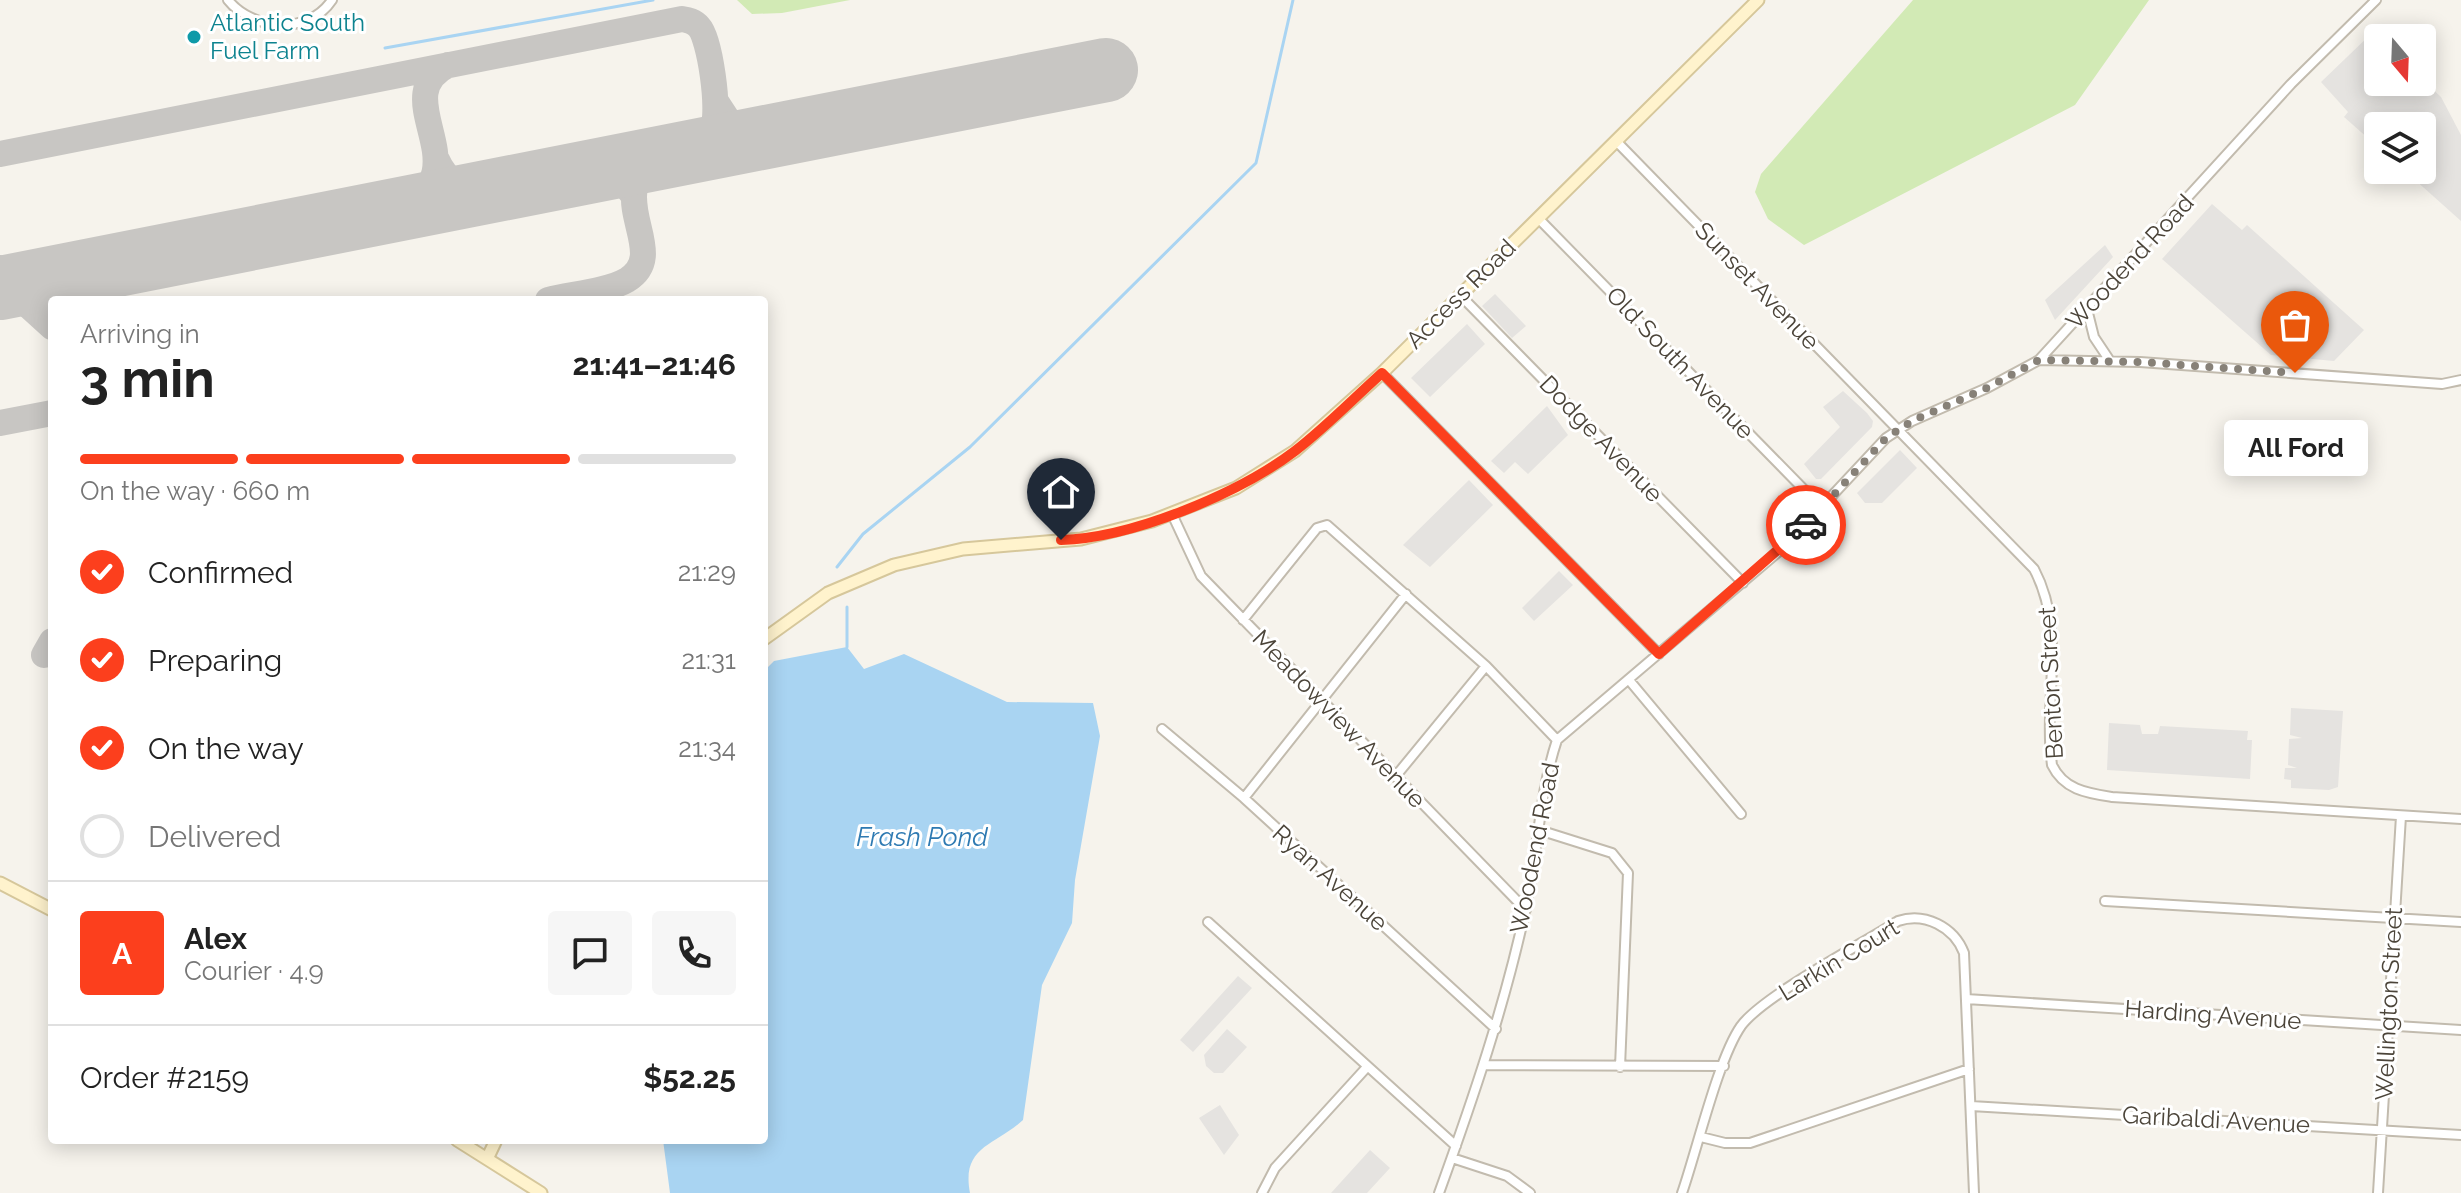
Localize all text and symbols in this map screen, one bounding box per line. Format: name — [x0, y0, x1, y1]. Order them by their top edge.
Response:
place label: Atlantic South Fuel Farm — [210, 8, 365, 65]
north arrow — [2364, 24, 2436, 96]
map controls — [2364, 24, 2436, 184]
marker: Atlantic South Fuel Farm — [185, 28, 203, 46]
button: layers — [2364, 112, 2436, 184]
street label: Woodend Road — [2060, 188, 2199, 335]
street label: Sunset Avenue — [1689, 216, 1825, 355]
street label: Access Road — [1400, 233, 1521, 354]
street label: Old South Avenue — [1600, 281, 1760, 445]
pin — [2261, 291, 2329, 373]
icon: bag — [2273, 303, 2317, 347]
text: Arriving in — [80, 319, 200, 349]
text: 21:41–21:46 — [572, 347, 736, 382]
text: 3 min — [80, 348, 215, 409]
street label: Dodge Avenue — [1534, 369, 1669, 508]
callout: All Ford — [2223, 421, 2367, 477]
text: All Ford — [2248, 433, 2344, 463]
pin — [1027, 458, 1095, 540]
icon: home — [1039, 470, 1083, 514]
text: On the way · 660 m — [80, 476, 310, 506]
courier — [1766, 485, 1846, 565]
icon: car — [1784, 503, 1828, 547]
icon: check — [80, 550, 124, 594]
text: Confirmed — [148, 555, 293, 590]
text: 21:29 — [678, 557, 736, 587]
street label: Benton Street — [2032, 606, 2069, 760]
street label: Meadowview Avenue — [1247, 624, 1432, 814]
icon: check — [80, 638, 124, 682]
text: Preparing — [148, 643, 282, 678]
text: 21:31 — [681, 645, 736, 675]
icon: check — [80, 726, 124, 770]
text: On the way — [148, 731, 304, 766]
text: 21:34 — [678, 733, 736, 763]
street label: Woodend Road — [1504, 760, 1565, 936]
street label: Ryan Avenue — [1267, 818, 1394, 937]
text: Delivered — [148, 819, 281, 854]
water label: Frash Pond — [856, 822, 988, 852]
street label: Wellington Street — [2369, 907, 2408, 1101]
button: chat — [548, 911, 632, 995]
button: phone — [652, 911, 736, 995]
street label: Larkin Court — [1773, 912, 1904, 1007]
text: Alex — [184, 921, 247, 956]
text: A — [112, 936, 132, 971]
text: Courier · 4.9 — [184, 956, 324, 986]
street label: Harding Avenue — [2124, 994, 2303, 1035]
text: Order #2159 — [80, 1060, 249, 1095]
text: $52.25 — [643, 1060, 736, 1095]
street label: Garibaldi Avenue — [2121, 1100, 2311, 1139]

